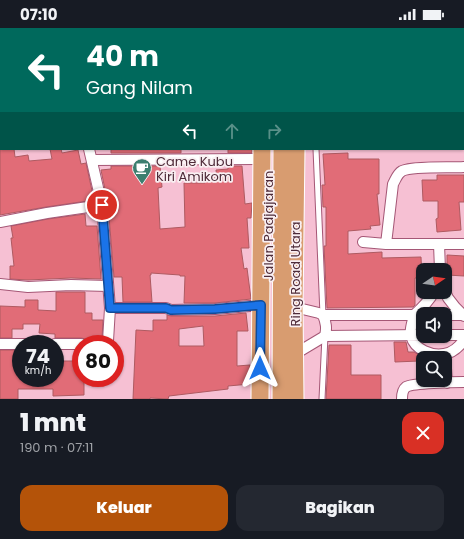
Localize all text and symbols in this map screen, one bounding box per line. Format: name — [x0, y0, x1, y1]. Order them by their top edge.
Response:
text: 07:10 — [20, 4, 58, 25]
text: 40 m — [86, 37, 159, 76]
icon: left — [20, 44, 72, 96]
text: Gang Nilam — [86, 75, 193, 100]
icon: left — [179, 120, 201, 142]
icon: ahead — [221, 120, 243, 142]
icon: right — [263, 120, 285, 142]
place label: Came Kubu Kiri Amikom — [156, 152, 233, 186]
cafe icon: Came Kubu Kiri Amikom — [131, 157, 153, 185]
street label: Jalan Padjajaran — [259, 171, 278, 281]
pin — [85, 188, 119, 222]
icon: arrive — [91, 194, 113, 216]
street label: Ring Road Utara — [286, 222, 305, 326]
north arrow — [416, 263, 452, 299]
map controls — [416, 263, 452, 387]
button: sound — [416, 307, 452, 343]
speed limit sign: 80 — [72, 335, 124, 387]
text: 74 — [26, 342, 50, 370]
position arrow — [239, 347, 281, 389]
button: search — [416, 351, 452, 387]
text: km/h — [25, 363, 51, 378]
text: 1 mnt — [20, 406, 86, 439]
button: close — [402, 412, 444, 454]
text: 190 m · 07:11 — [20, 438, 93, 457]
button: Keluar — [20, 485, 228, 531]
button: Bagikan — [236, 485, 444, 531]

